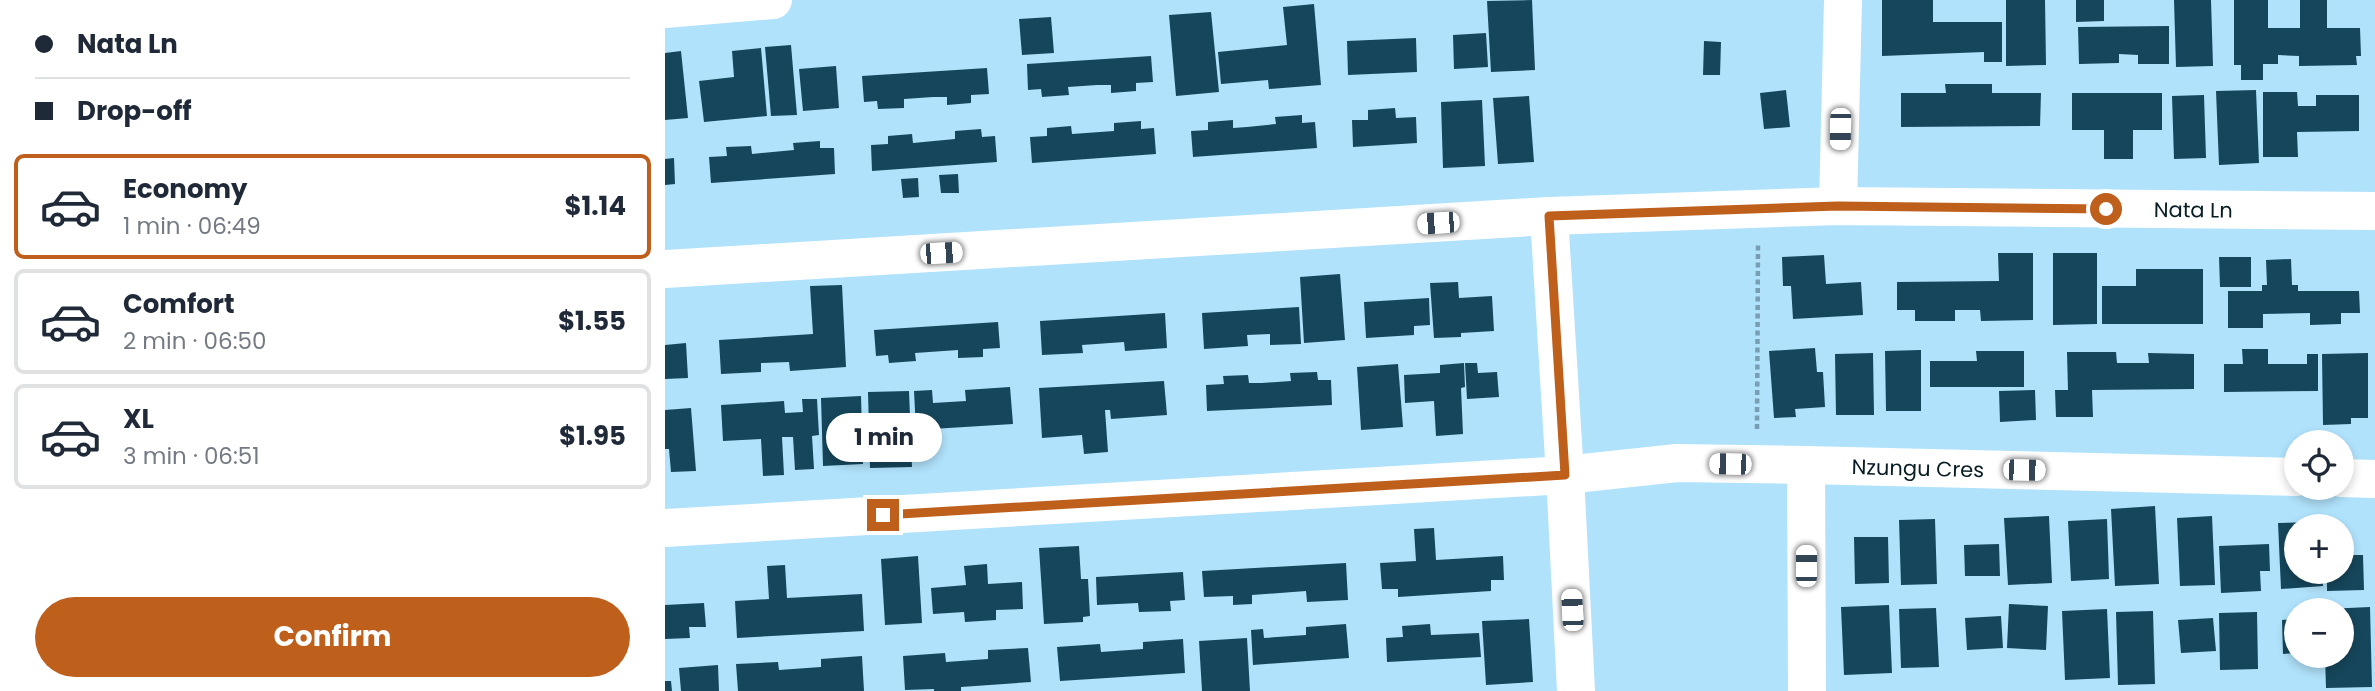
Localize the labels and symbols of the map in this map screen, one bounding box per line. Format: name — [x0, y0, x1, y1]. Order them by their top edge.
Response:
car — [1830, 108, 1851, 150]
route start — [2090, 193, 2122, 225]
street label: Nata Ln — [2154, 194, 2233, 224]
car — [1417, 211, 1460, 235]
car — [920, 241, 963, 265]
callout: 1 min — [825, 414, 941, 462]
street label: Nzungu Cres — [1851, 452, 1985, 484]
car — [1709, 453, 1752, 475]
car — [2003, 459, 2046, 481]
route end — [867, 499, 899, 531]
car — [1796, 545, 1817, 587]
car — [1561, 588, 1584, 632]

